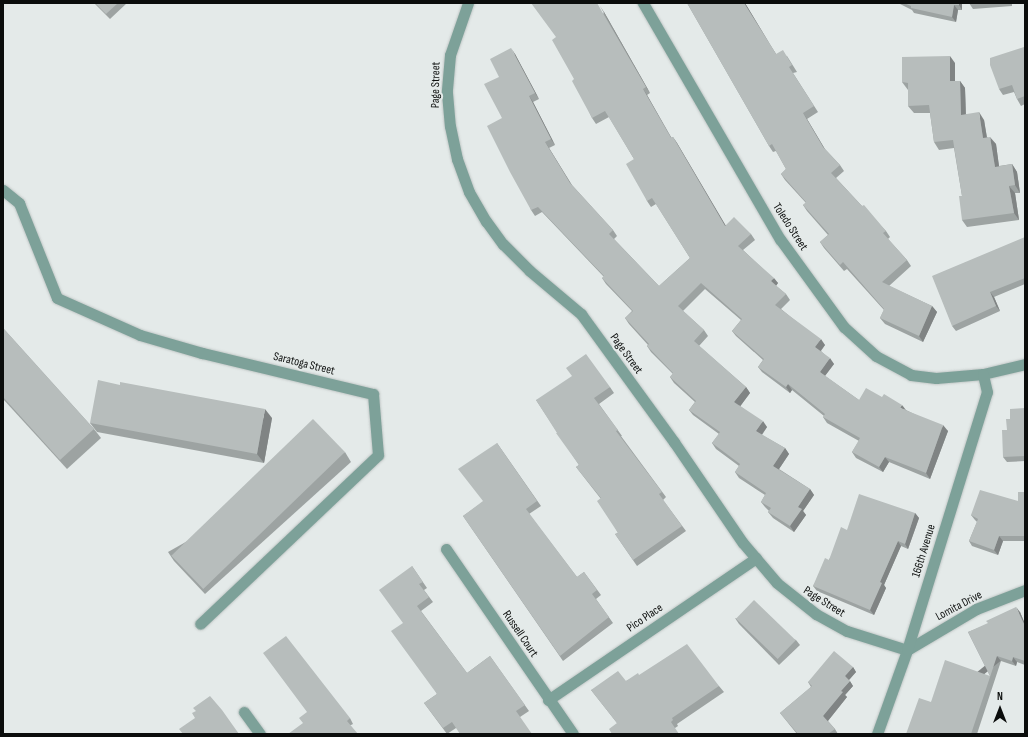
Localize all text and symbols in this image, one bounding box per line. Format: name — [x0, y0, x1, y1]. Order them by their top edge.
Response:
street label: Page Street — [428, 62, 444, 108]
street label: Toledo Street — [769, 201, 811, 253]
street label: Page Street — [607, 331, 645, 377]
street label: Saratoga Street — [272, 349, 336, 379]
street label: 166th Avenue — [909, 523, 939, 579]
street label: Page Street — [801, 584, 847, 620]
street label: Lomita Drive — [933, 588, 985, 624]
street label: Pico Place — [624, 601, 666, 635]
street label: Russell Court — [499, 608, 541, 660]
north arrow — [980, 689, 1020, 729]
text: N — [997, 690, 1003, 703]

